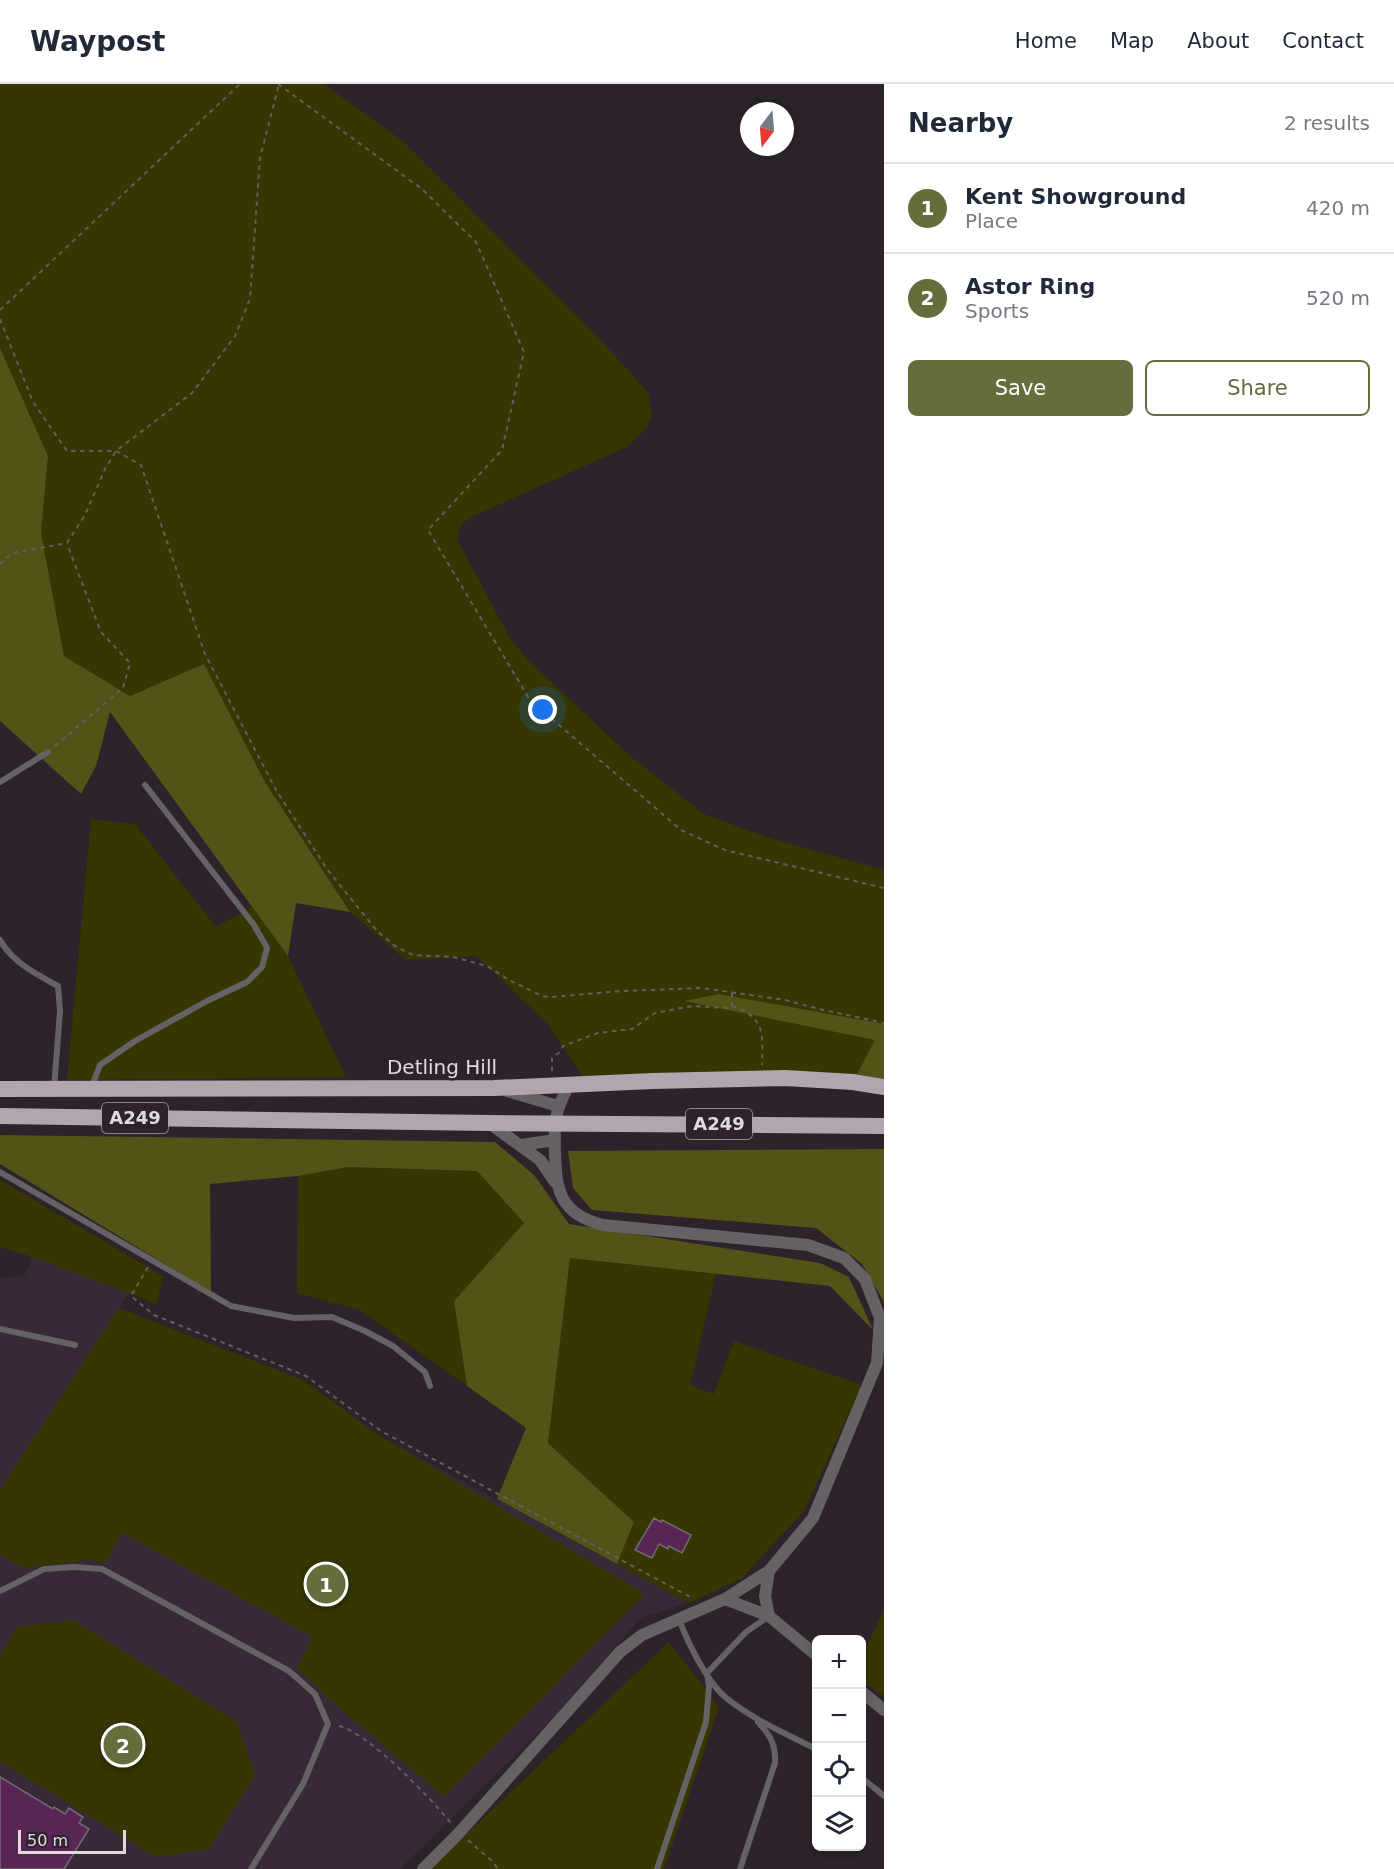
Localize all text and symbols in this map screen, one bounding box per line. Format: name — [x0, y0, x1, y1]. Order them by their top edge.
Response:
text: Waypost — [30, 25, 166, 58]
text: Home — [1015, 29, 1077, 53]
text: Map — [1110, 29, 1154, 53]
text: About — [1187, 29, 1249, 53]
text: Contact — [1282, 29, 1364, 53]
north arrow — [740, 102, 794, 156]
text: Nearby — [908, 108, 1013, 138]
text: 2 results — [1284, 111, 1370, 135]
text: Kent Showground — [965, 184, 1186, 209]
text: 1 — [921, 196, 934, 220]
text: 420 m — [1306, 196, 1370, 220]
text: Place — [965, 209, 1018, 233]
text: Astor Ring — [965, 274, 1095, 299]
text: 2 — [921, 286, 934, 310]
text: 520 m — [1306, 286, 1370, 310]
text: Sports — [965, 299, 1029, 323]
button: Save — [908, 360, 1133, 416]
button: Share — [1145, 360, 1370, 416]
your location — [528, 695, 557, 724]
street label: Detling Hill — [387, 1055, 497, 1079]
road number: A249 — [102, 1103, 168, 1133]
road number: A249 — [686, 1109, 752, 1139]
pin: 1 — [306, 1562, 346, 1606]
map controls — [812, 1635, 866, 1851]
button: + — [812, 1635, 866, 1689]
button: − — [812, 1689, 866, 1743]
pin: 2 — [104, 1722, 142, 1768]
button: locate — [812, 1743, 866, 1797]
button: layers — [812, 1797, 866, 1851]
scale bar — [18, 1827, 126, 1854]
text: 50 m — [27, 1831, 68, 1850]

